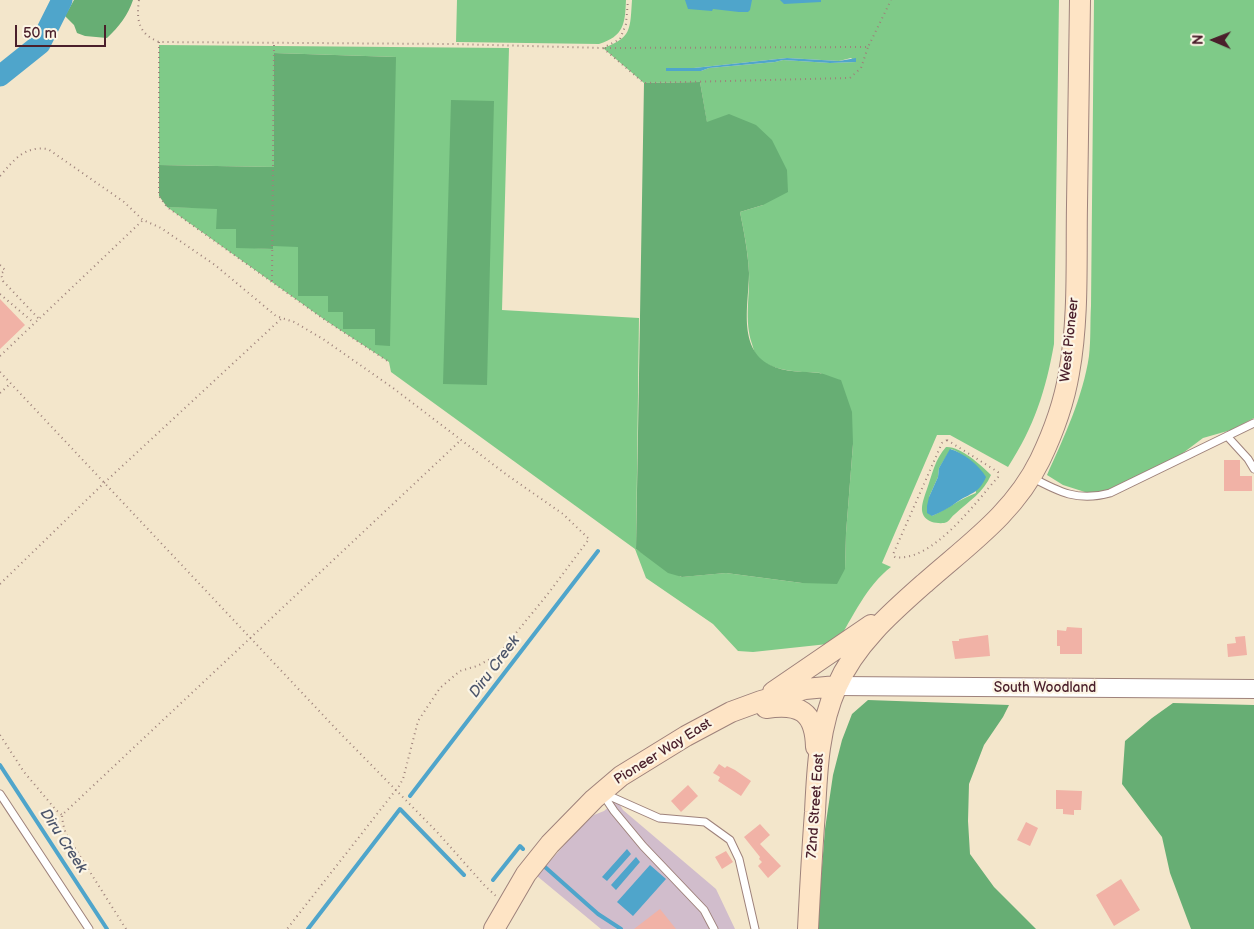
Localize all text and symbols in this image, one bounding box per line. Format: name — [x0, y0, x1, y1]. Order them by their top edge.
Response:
scale bar — [18, 15, 109, 47]
north arrow — [1189, 15, 1239, 65]
text: 50 m — [23, 24, 57, 43]
text: N — [1190, 34, 1207, 45]
street label: West Pioneer — [1057, 297, 1083, 383]
water label: Diru Creek — [466, 632, 524, 702]
street label: South Woodland — [994, 680, 1096, 696]
street label: Pioneer Way East — [611, 715, 715, 789]
street label: 72nd Street East — [804, 753, 828, 859]
water label: Diru Creek — [36, 806, 90, 876]

